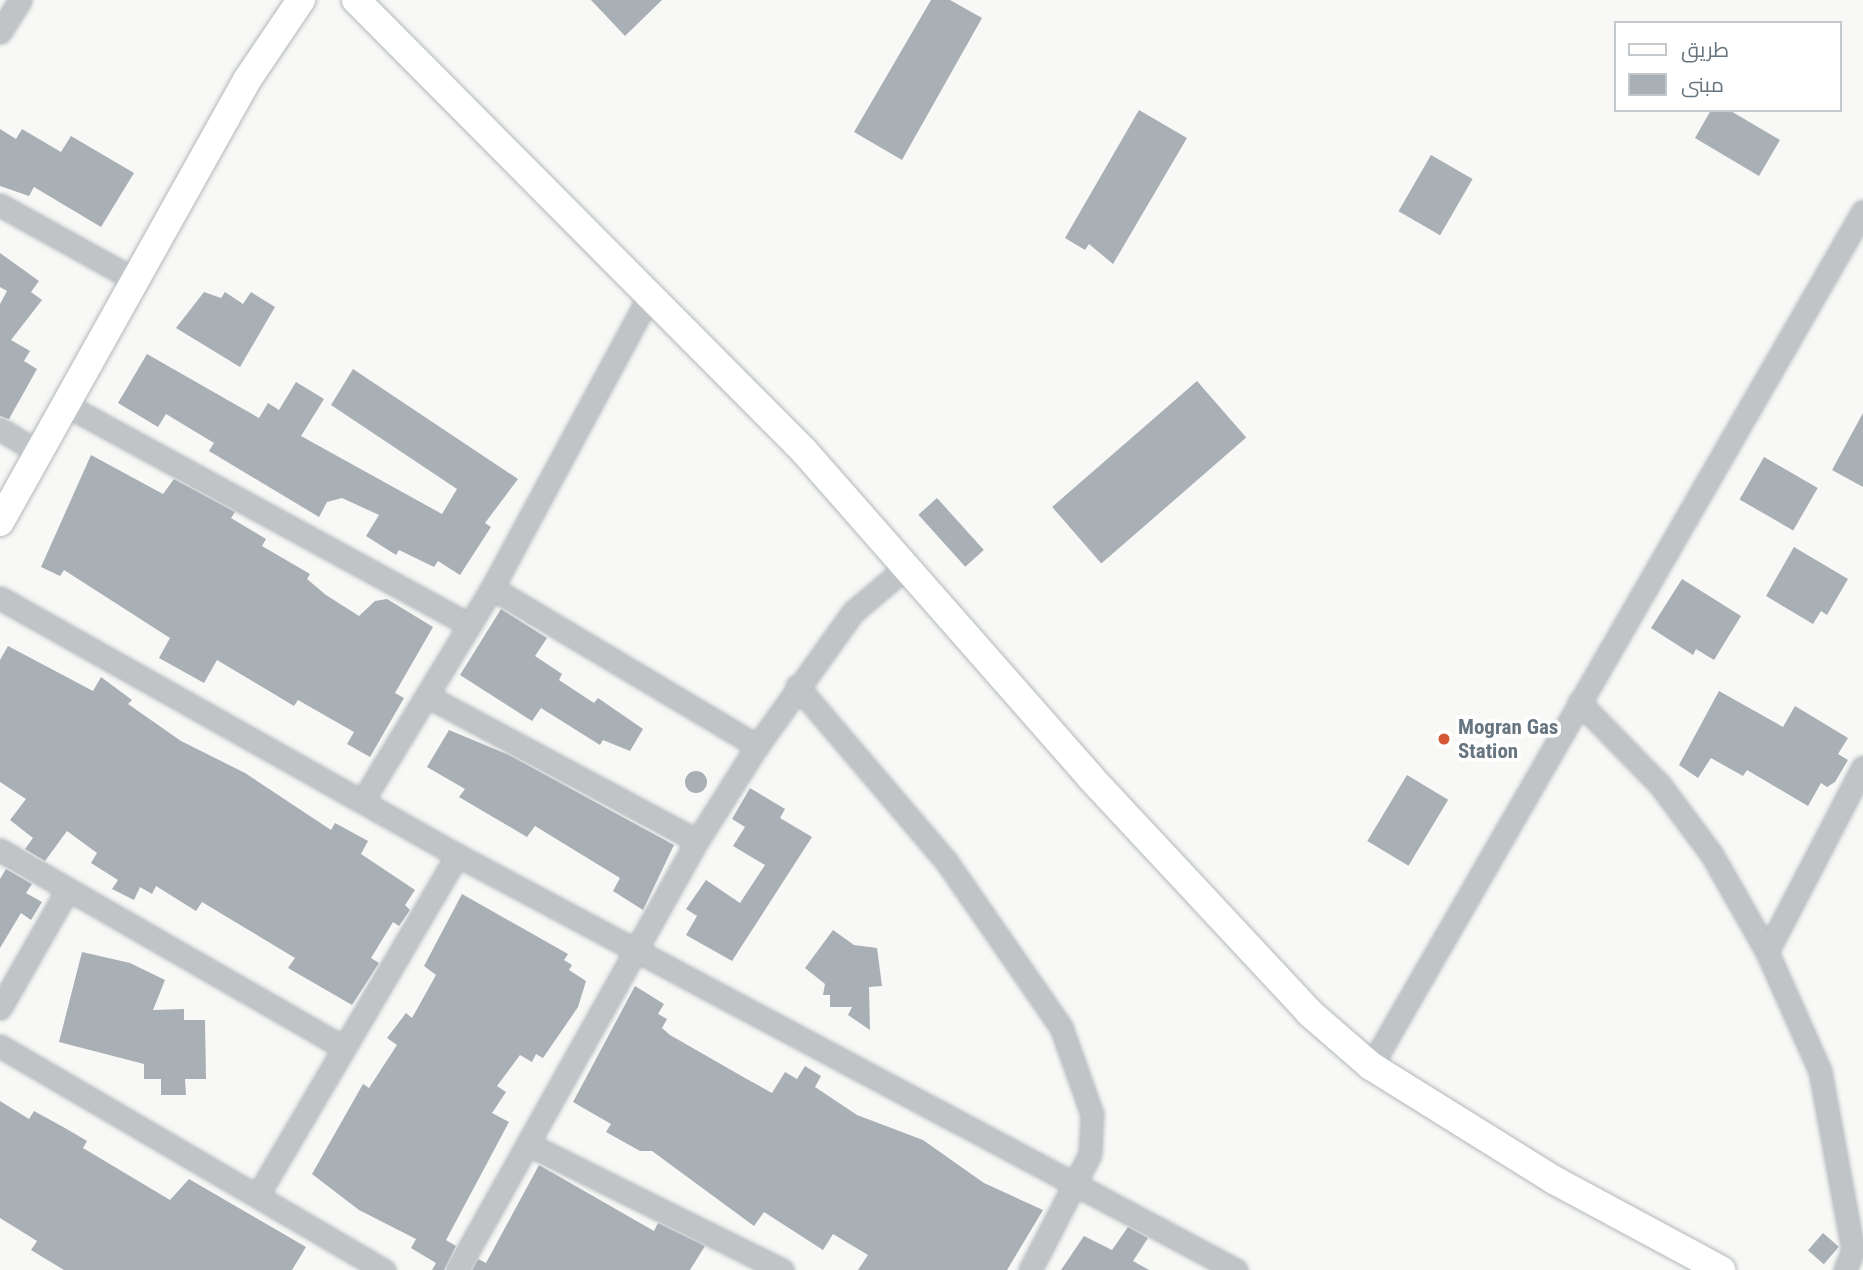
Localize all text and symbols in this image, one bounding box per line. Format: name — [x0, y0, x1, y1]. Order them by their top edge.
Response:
legend — [1615, 21, 1842, 112]
text: طريق — [1681, 38, 1729, 62]
text: مبنى — [1681, 73, 1724, 97]
place label: Mogran Gas Station — [1458, 714, 1558, 764]
marker: Mogran Gas Station — [1436, 731, 1452, 747]

